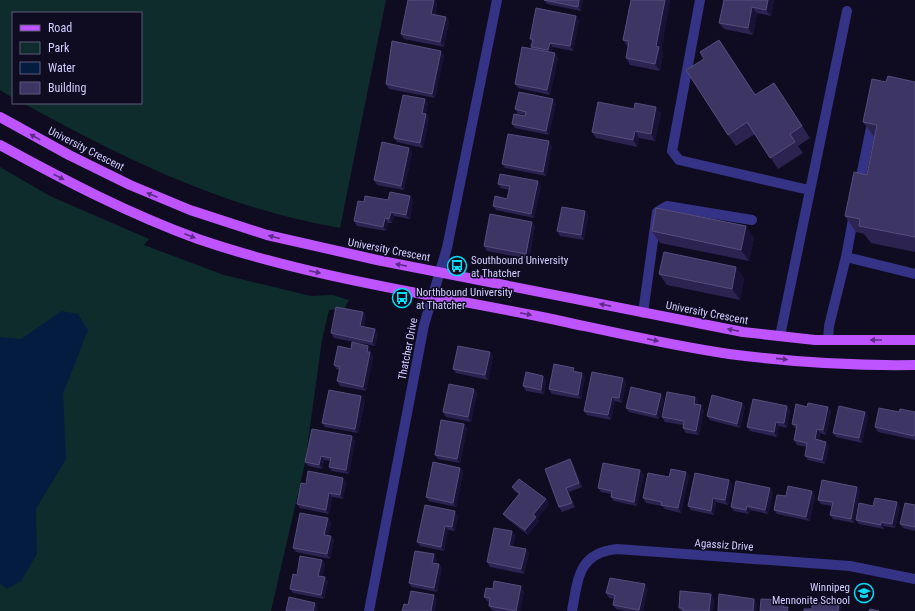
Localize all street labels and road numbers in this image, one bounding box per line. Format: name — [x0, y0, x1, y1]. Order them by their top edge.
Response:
street label: University Crescent — [46, 124, 126, 174]
street label: University Crescent — [347, 236, 431, 264]
street label: University Crescent — [665, 299, 749, 327]
street label: Thatcher Drive — [396, 317, 420, 381]
street label: Agassiz Drive — [694, 536, 754, 554]

